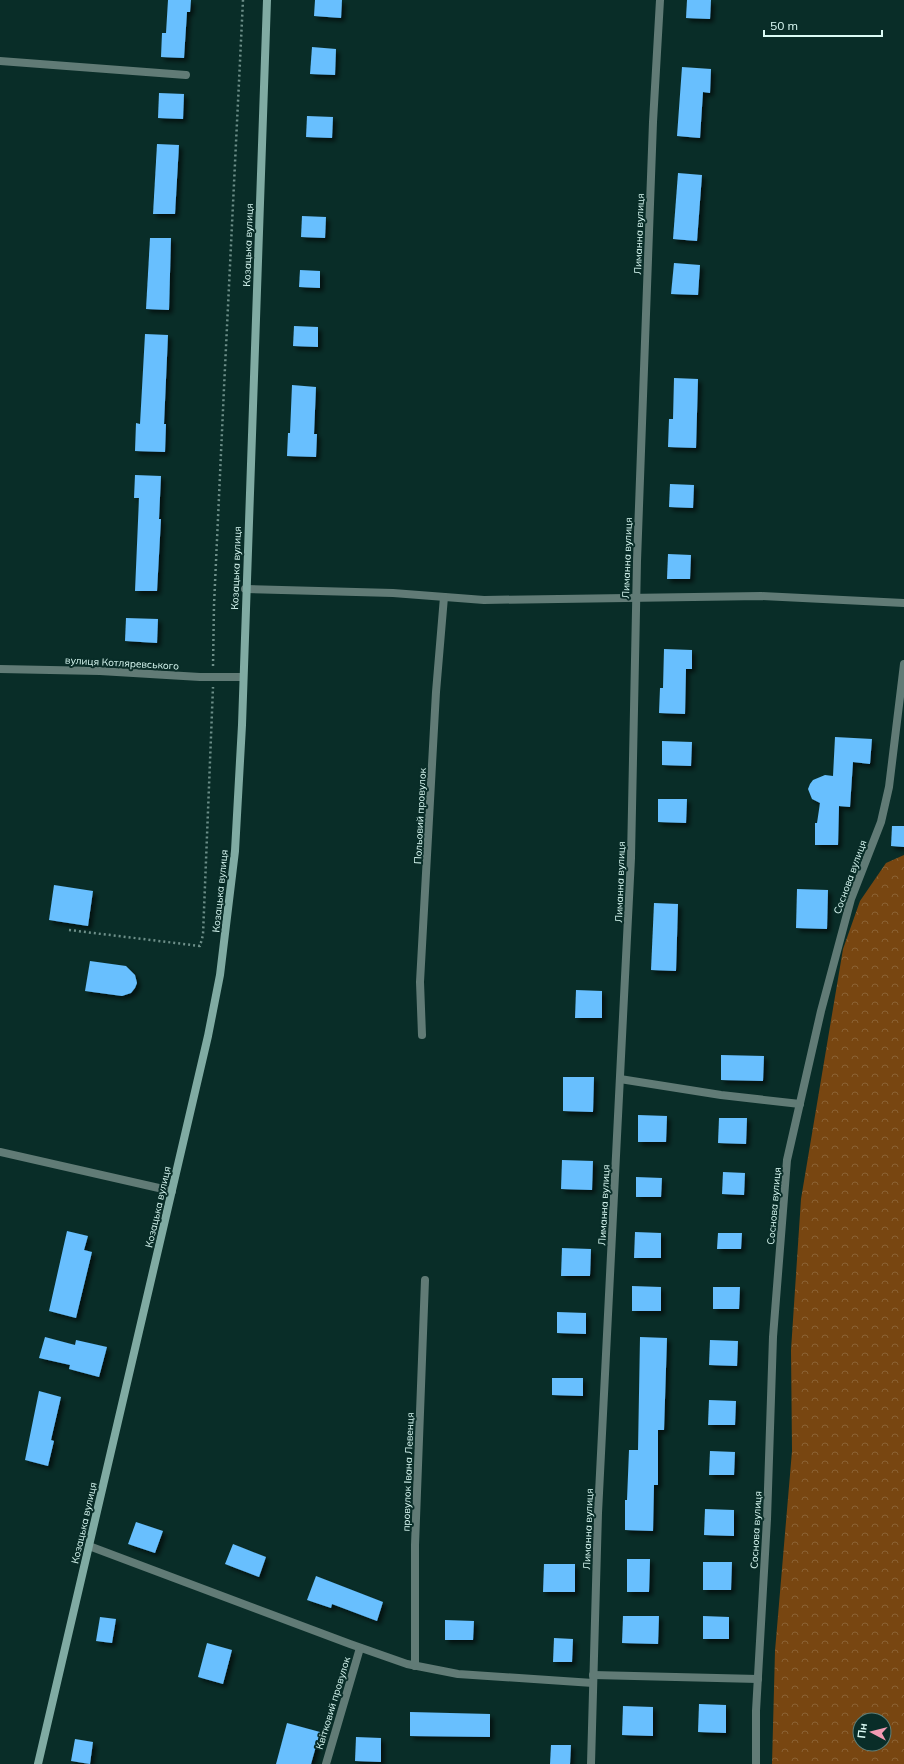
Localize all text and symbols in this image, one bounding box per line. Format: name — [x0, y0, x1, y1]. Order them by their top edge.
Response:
scale bar — [764, 12, 882, 38]
text: 50 m — [770, 18, 798, 33]
street label: Лиманна вулиця — [631, 193, 647, 275]
street label: Козацька вулиця — [240, 203, 256, 287]
street label: Лиманна вулиця — [619, 517, 635, 599]
street label: Козацька вулиця — [228, 526, 244, 610]
street label: вулиця Котляревського — [65, 654, 180, 672]
street label: Польовий провулок — [411, 767, 429, 864]
street label: Соснова вулиця — [831, 838, 869, 916]
street label: Лиманна вулиця — [612, 841, 628, 923]
street label: Козацька вулиця — [209, 849, 231, 933]
street label: Лиманна вулиця — [595, 1164, 613, 1246]
street label: Козацька вулиця — [142, 1165, 174, 1249]
street label: Соснова вулиця — [764, 1167, 784, 1245]
street label: провулок Івана Левенця — [399, 1412, 417, 1532]
street label: Козацька вулиця — [68, 1481, 100, 1565]
street label: Лиманна вулиця — [580, 1488, 596, 1570]
street label: Соснова вулиця — [747, 1491, 765, 1569]
street label: Квітковий провулок — [313, 1655, 353, 1751]
north arrow — [852, 1712, 892, 1752]
text: Пн — [854, 1722, 870, 1739]

